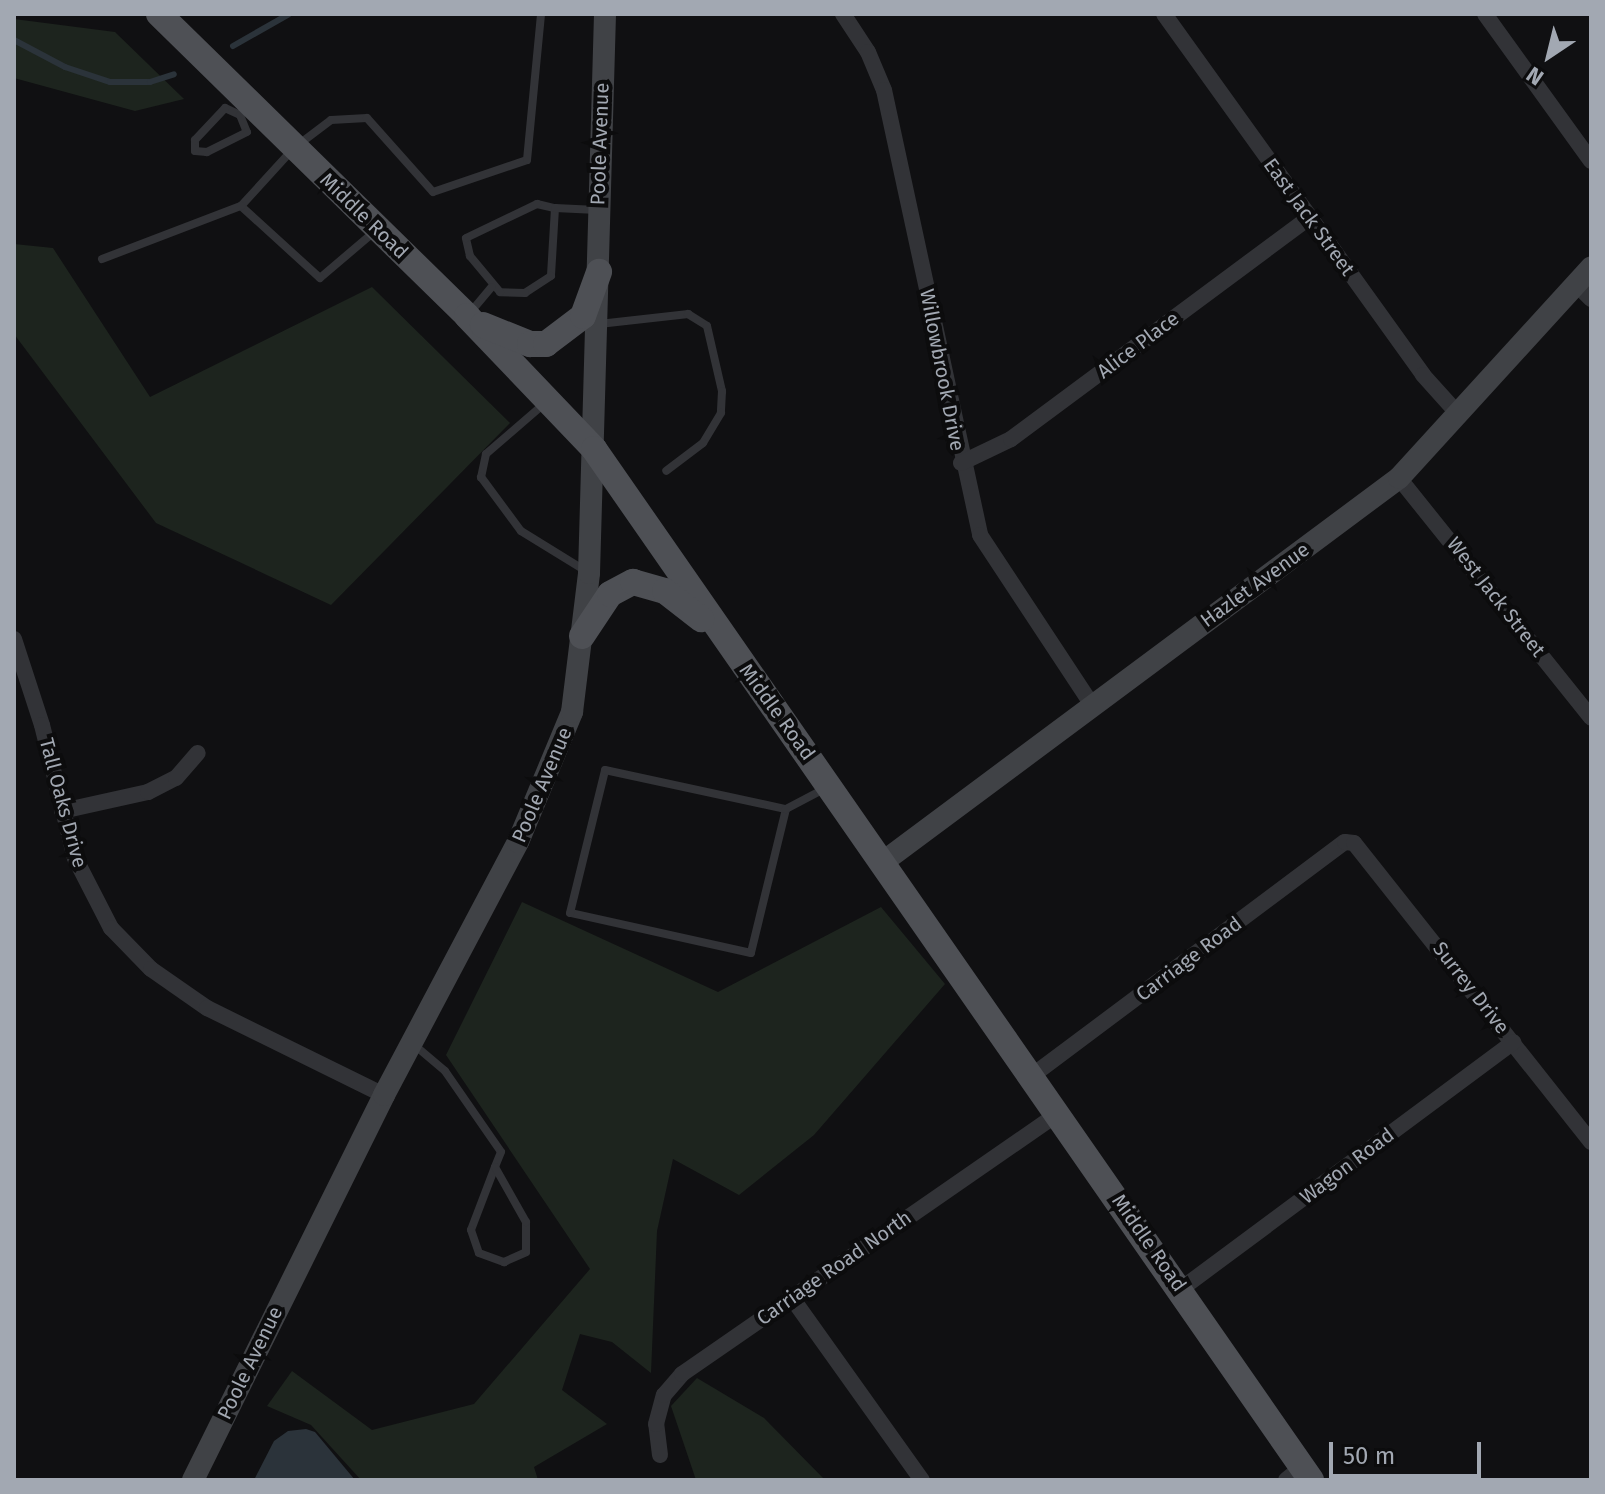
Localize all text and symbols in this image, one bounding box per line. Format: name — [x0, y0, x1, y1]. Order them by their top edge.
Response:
north arrow — [1509, 16, 1589, 96]
text: N — [1521, 61, 1549, 91]
street label: Poole Avenue — [586, 82, 614, 206]
street label: East Jack Street — [1258, 154, 1360, 280]
street label: Middle Road — [315, 168, 413, 264]
street label: Willowbrook Drive — [915, 287, 969, 453]
street label: Alice Place — [1092, 306, 1184, 384]
street label: West Jack Street — [1442, 532, 1550, 662]
street label: Hazlet Avenue — [1196, 537, 1314, 633]
street label: Middle Road — [734, 659, 820, 765]
street label: Poole Avenue — [507, 724, 577, 846]
street label: Tall Oaks Drive — [34, 736, 92, 870]
street label: Carriage Road — [1131, 911, 1247, 1007]
street label: Surrey Drive — [1428, 937, 1514, 1039]
street label: Wagon Road — [1295, 1123, 1399, 1209]
street label: Middle Road — [1107, 1190, 1191, 1296]
street label: Carriage Road North — [752, 1206, 916, 1330]
street label: Poole Avenue — [212, 1303, 288, 1423]
scale bar — [1333, 1426, 1485, 1476]
text: 50 m — [1343, 1442, 1395, 1470]

